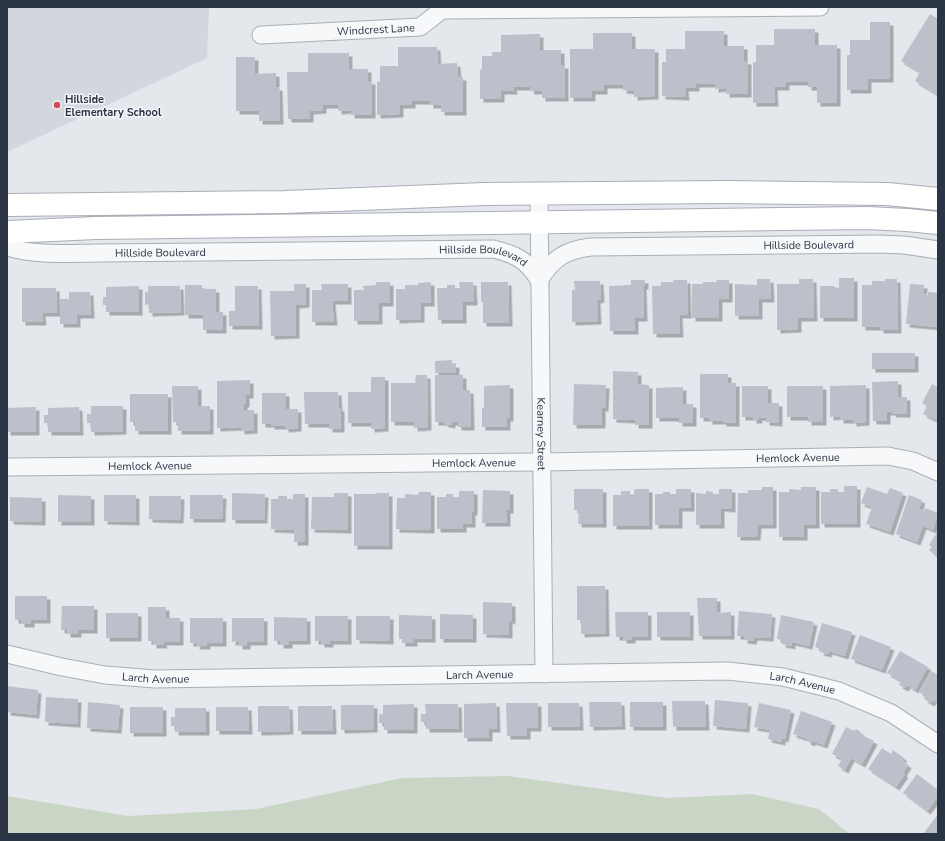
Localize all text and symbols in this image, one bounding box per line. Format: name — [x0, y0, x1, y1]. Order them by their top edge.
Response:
street label: Windcrest Lane — [337, 20, 415, 39]
place label: Hillside Elementary School — [65, 92, 162, 120]
marker: Hillside Elementary School — [52, 100, 62, 110]
street label: Hillside Boulevard — [763, 237, 854, 253]
street label: Hillside Boulevard — [439, 242, 531, 270]
street label: Hillside Boulevard — [115, 245, 206, 261]
street label: Kearney Street — [533, 397, 549, 471]
street label: Hemlock Avenue — [756, 450, 840, 466]
street label: Hemlock Avenue — [432, 455, 516, 471]
street label: Hemlock Avenue — [108, 458, 192, 474]
street label: Larch Avenue — [446, 667, 513, 683]
street label: Larch Avenue — [121, 669, 190, 687]
street label: Larch Avenue — [769, 669, 837, 698]

